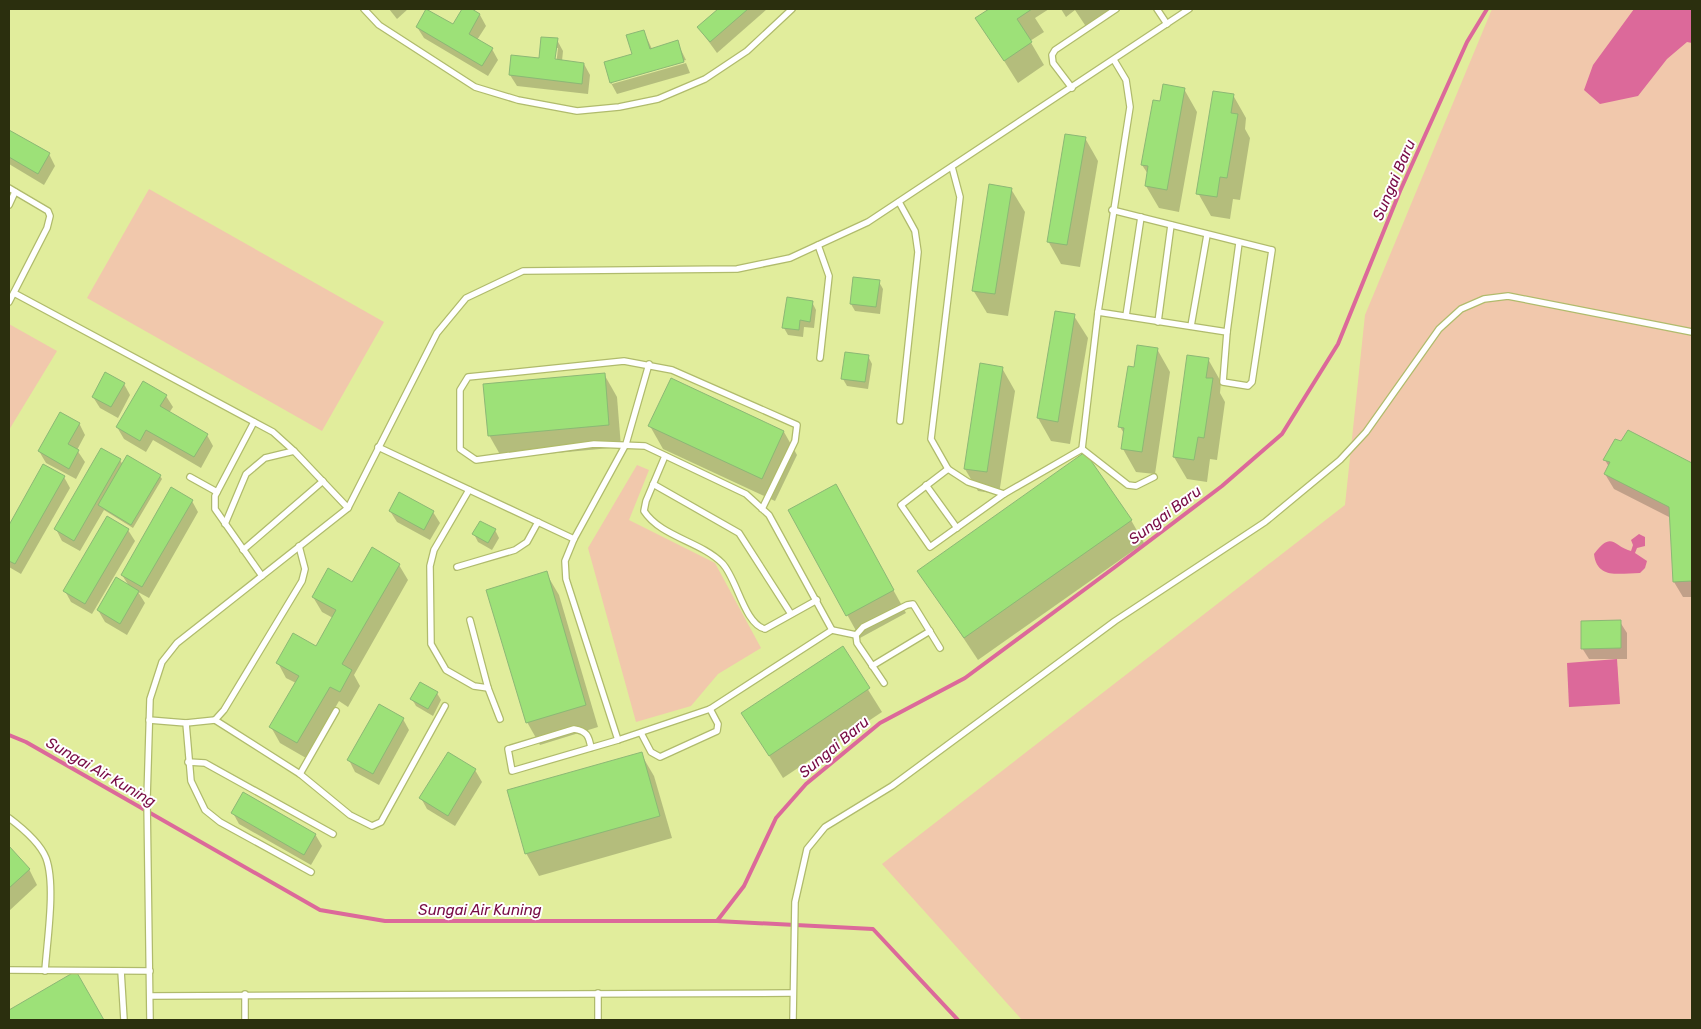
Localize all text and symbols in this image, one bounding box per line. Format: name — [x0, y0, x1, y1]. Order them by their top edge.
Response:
water label: Sungai Baru — [1369, 137, 1419, 223]
water label: Sungai Baru — [1125, 482, 1205, 548]
water label: Sungai Baru — [795, 712, 873, 782]
water label: Sungai Air Kuning — [43, 733, 159, 811]
water label: Sungai Air Kuning — [418, 901, 542, 919]

